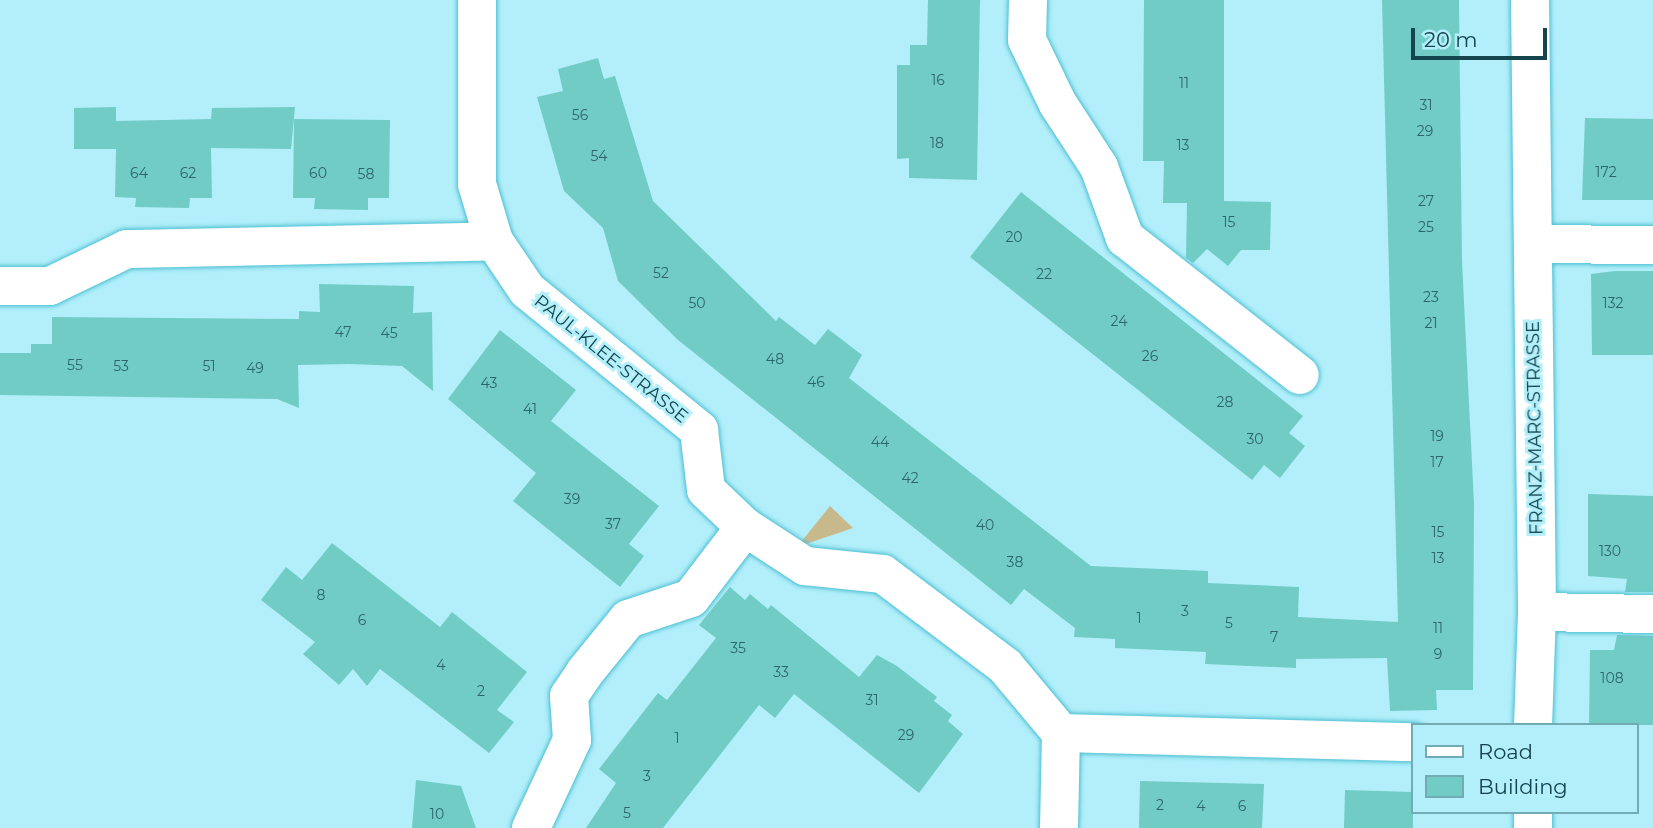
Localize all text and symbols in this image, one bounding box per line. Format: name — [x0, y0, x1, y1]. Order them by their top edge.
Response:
scale bar — [1415, 14, 1552, 58]
text: 20 m — [1424, 27, 1478, 52]
house number: 16 — [931, 72, 945, 88]
house number: 11 — [1179, 75, 1189, 91]
house number: 31 — [1420, 97, 1432, 113]
house number: 56 — [572, 107, 588, 123]
house number: 29 — [1417, 123, 1433, 139]
house number: 18 — [930, 135, 944, 151]
house number: 13 — [1177, 137, 1189, 153]
house number: 54 — [590, 148, 608, 164]
house number: 172 — [1595, 164, 1617, 180]
house number: 64 — [130, 165, 148, 181]
house number: 62 — [180, 165, 196, 181]
house number: 60 — [309, 165, 327, 181]
house number: 58 — [358, 166, 374, 182]
house number: 27 — [1418, 193, 1434, 209]
house number: 15 — [1223, 214, 1235, 230]
house number: 25 — [1418, 219, 1434, 235]
house number: 20 — [1005, 229, 1023, 245]
house number: 52 — [653, 265, 669, 281]
house number: 22 — [1036, 266, 1052, 282]
house number: 23 — [1423, 289, 1439, 305]
street label: PAUL-KLEE-STRASSE — [530, 290, 692, 428]
house number: 50 — [688, 295, 706, 311]
house number: 132 — [1603, 295, 1623, 311]
house number: 24 — [1111, 313, 1127, 329]
house number: 21 — [1424, 315, 1438, 331]
street label: FRANZ-MARC-STRASSE — [1522, 321, 1548, 535]
house number: 47 — [335, 324, 351, 340]
house number: 45 — [380, 325, 398, 341]
house number: 26 — [1142, 348, 1158, 364]
house number: 48 — [766, 351, 784, 367]
house number: 55 — [67, 357, 83, 373]
house number: 53 — [113, 358, 129, 374]
house number: 51 — [203, 358, 215, 374]
house number: 49 — [246, 360, 264, 376]
house number: 46 — [807, 374, 825, 390]
house number: 43 — [481, 375, 497, 391]
house number: 28 — [1217, 394, 1233, 410]
house number: 41 — [523, 401, 537, 417]
house number: 19 — [1430, 428, 1444, 444]
house number: 30 — [1246, 431, 1264, 447]
house number: 44 — [871, 434, 889, 450]
house number: 17 — [1430, 454, 1444, 470]
house number: 42 — [901, 470, 919, 486]
house number: 39 — [564, 491, 580, 507]
house number: 37 — [605, 516, 621, 532]
house number: 40 — [976, 517, 994, 533]
house number: 15 — [1432, 524, 1444, 540]
house number: 130 — [1599, 543, 1621, 559]
house number: 13 — [1432, 550, 1444, 566]
house number: 38 — [1007, 554, 1023, 570]
house number: 8 — [317, 587, 325, 603]
house number: 3 — [1181, 603, 1189, 619]
house number: 1 — [1136, 610, 1142, 626]
house number: 6 — [358, 612, 366, 628]
house number: 5 — [1225, 615, 1233, 631]
house number: 11 — [1433, 620, 1443, 636]
house number: 7 — [1270, 629, 1278, 645]
house number: 35 — [730, 640, 746, 656]
house number: 9 — [1434, 646, 1442, 662]
house number: 4 — [436, 657, 446, 673]
house number: 33 — [773, 664, 789, 680]
house number: 108 — [1600, 670, 1624, 686]
house number: 2 — [477, 683, 485, 699]
house number: 31 — [866, 692, 878, 708]
legend — [1412, 723, 1639, 814]
house number: 29 — [898, 727, 914, 743]
house number: 1 — [674, 730, 680, 746]
text: Road — [1478, 739, 1533, 764]
house number: 3 — [643, 768, 651, 784]
text: Building — [1478, 774, 1568, 799]
house number: 2 — [1156, 797, 1164, 813]
house number: 4 — [1196, 798, 1206, 814]
house number: 6 — [1238, 798, 1246, 814]
house number: 5 — [623, 805, 631, 821]
house number: 10 — [430, 806, 444, 822]

